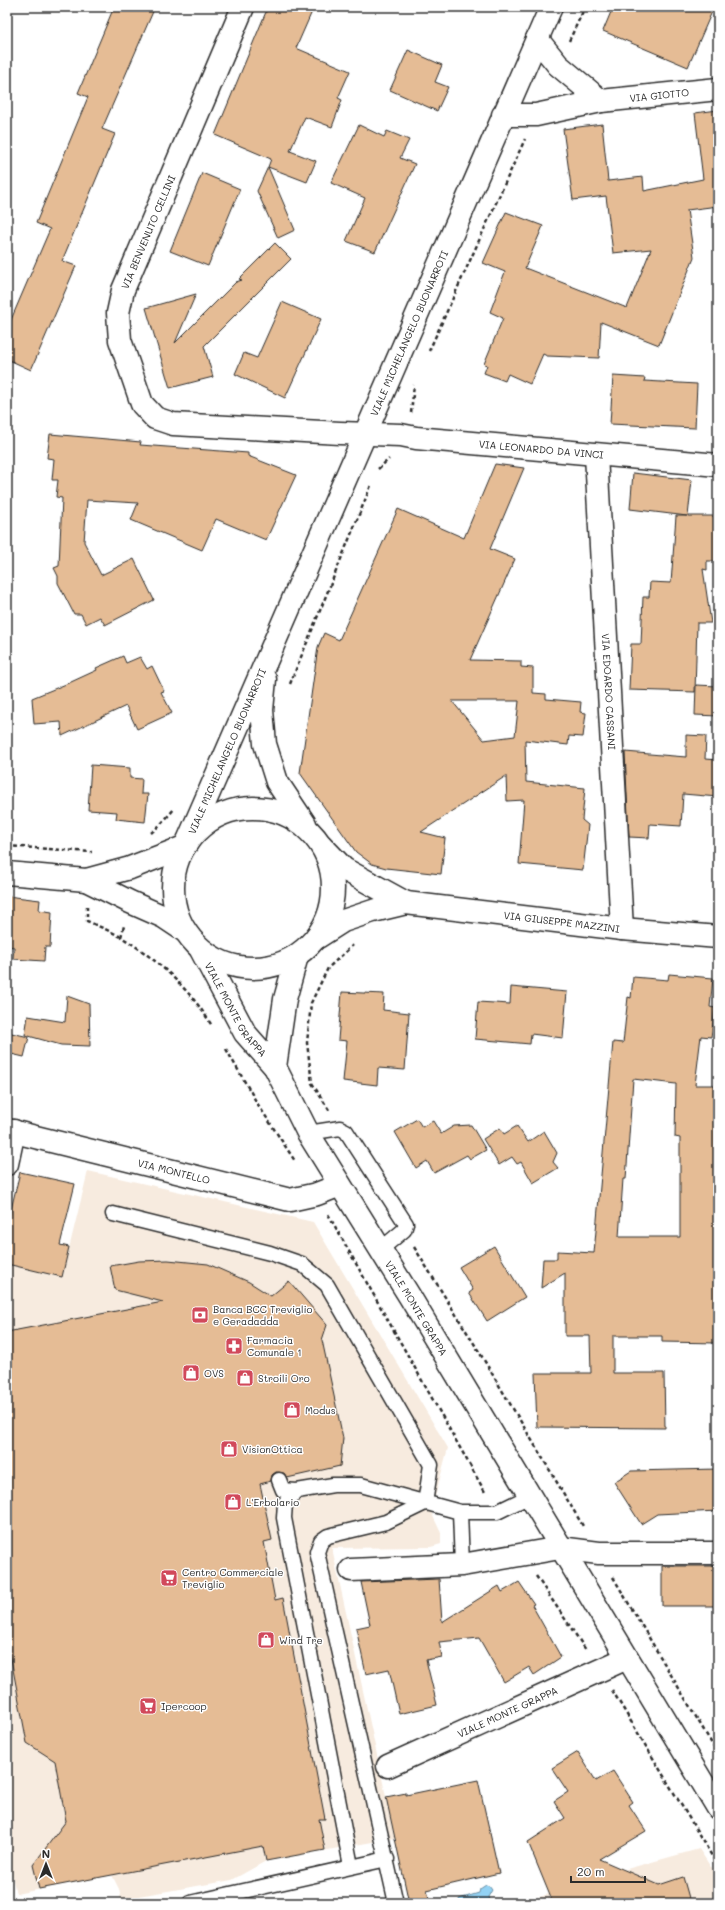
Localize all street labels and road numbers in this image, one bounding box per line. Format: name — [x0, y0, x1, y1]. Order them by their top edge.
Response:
street label: VIA GIOTTO — [629, 85, 690, 105]
street label: VIA BENVENUTO CELLINI — [118, 172, 179, 291]
street label: VIALE MICHELANGELO BUONARROTI — [367, 248, 451, 418]
street label: VIA LEONARDO DA VINCI — [478, 437, 605, 462]
street label: VIA EDOARDO CASSANI — [599, 633, 619, 751]
street label: VIALE MICHELANGELO BUONARROTI — [185, 666, 269, 836]
street label: VIA GIUSEPPE MAZZINI — [503, 908, 621, 936]
street label: VIALE MONTE GRAPPA — [202, 960, 270, 1060]
street label: VIA MONTELLO — [136, 1156, 212, 1187]
street label: VIALE MONTE GRAPPA — [382, 1258, 451, 1358]
street label: VIALE MONTE GRAPPA — [455, 1683, 560, 1741]

